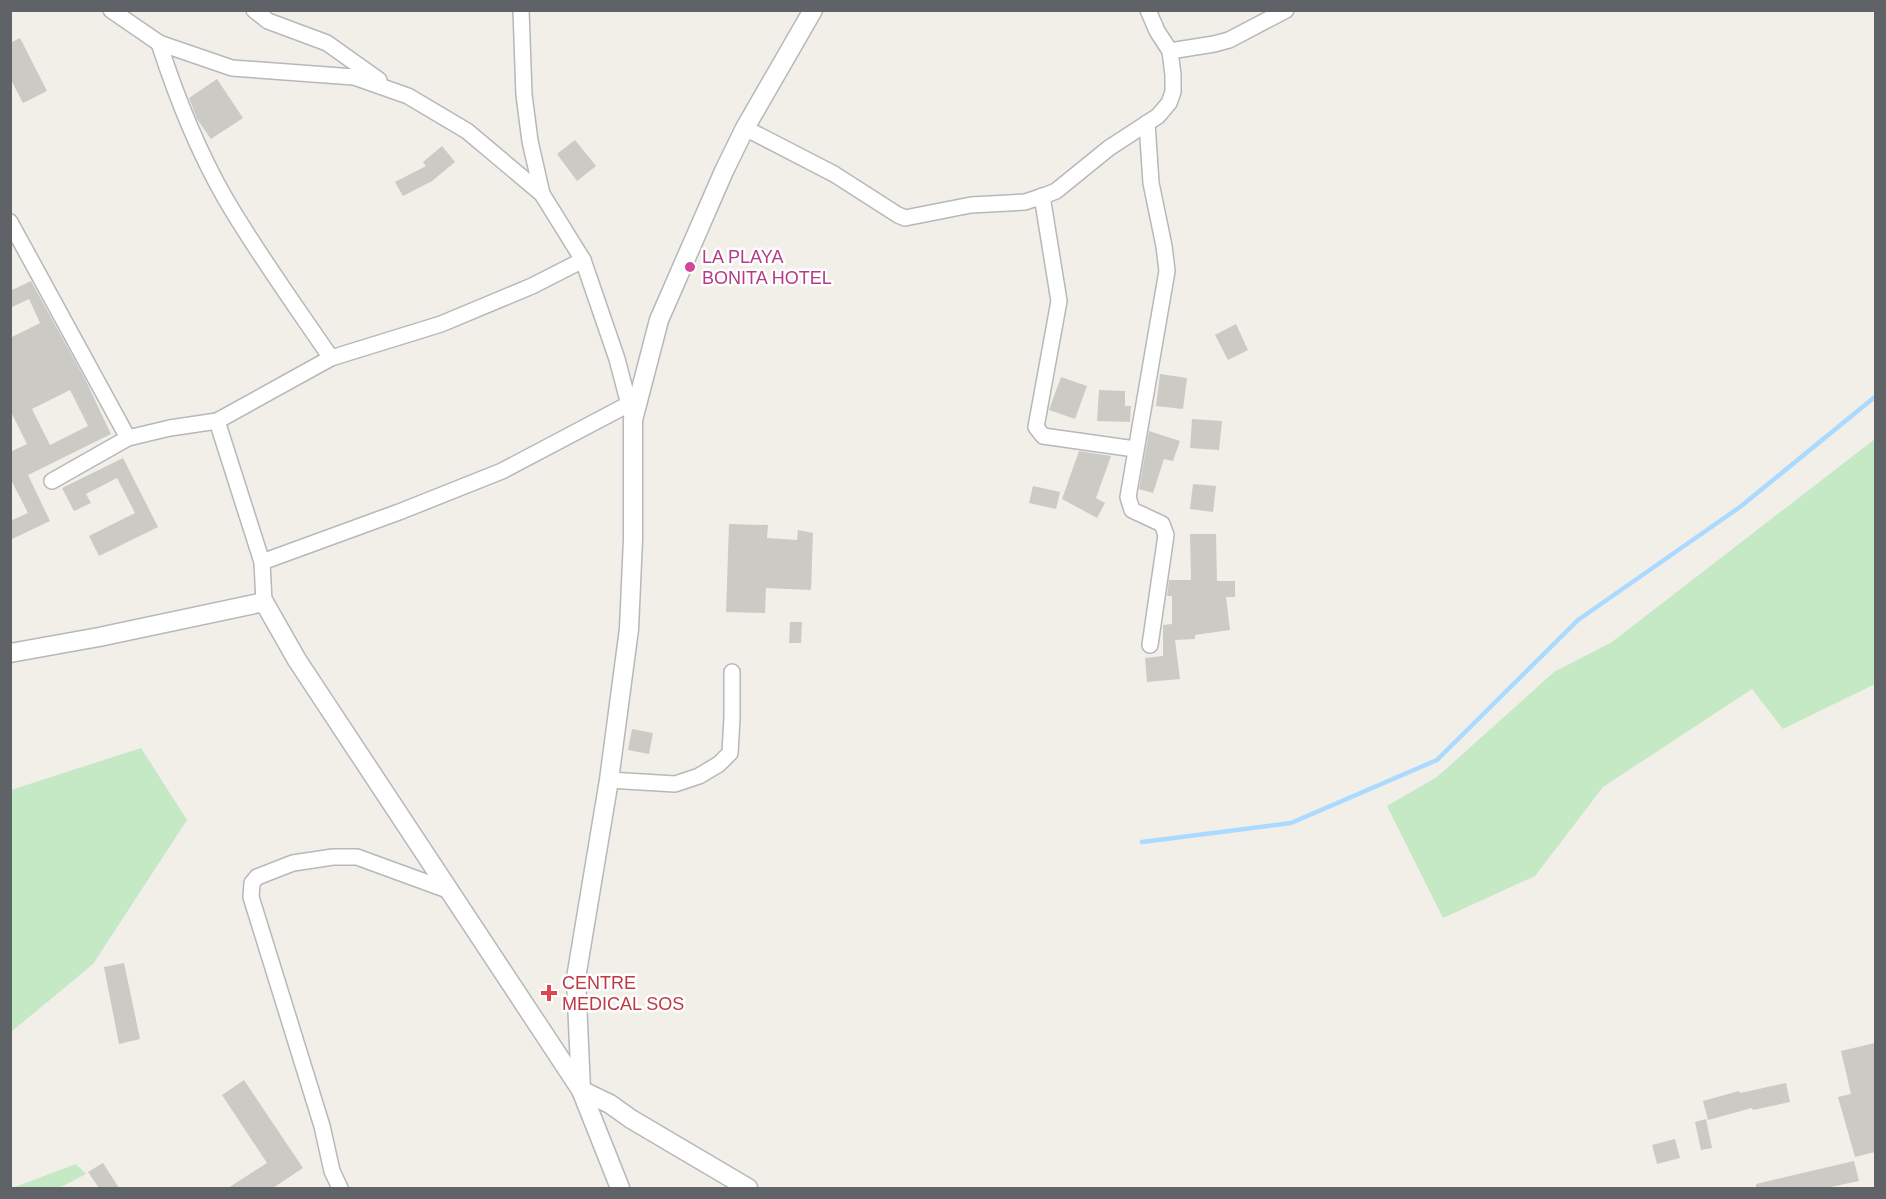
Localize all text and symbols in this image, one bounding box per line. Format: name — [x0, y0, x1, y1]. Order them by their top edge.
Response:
place label: LA PLAYA BONITA HOTEL — [702, 247, 832, 288]
marker: LA PLAYA BONITA HOTEL — [683, 260, 697, 274]
place label: CENTRE MEDICAL SOS — [562, 973, 684, 1014]
marker: CENTRE MEDICAL SOS — [540, 984, 558, 1002]

